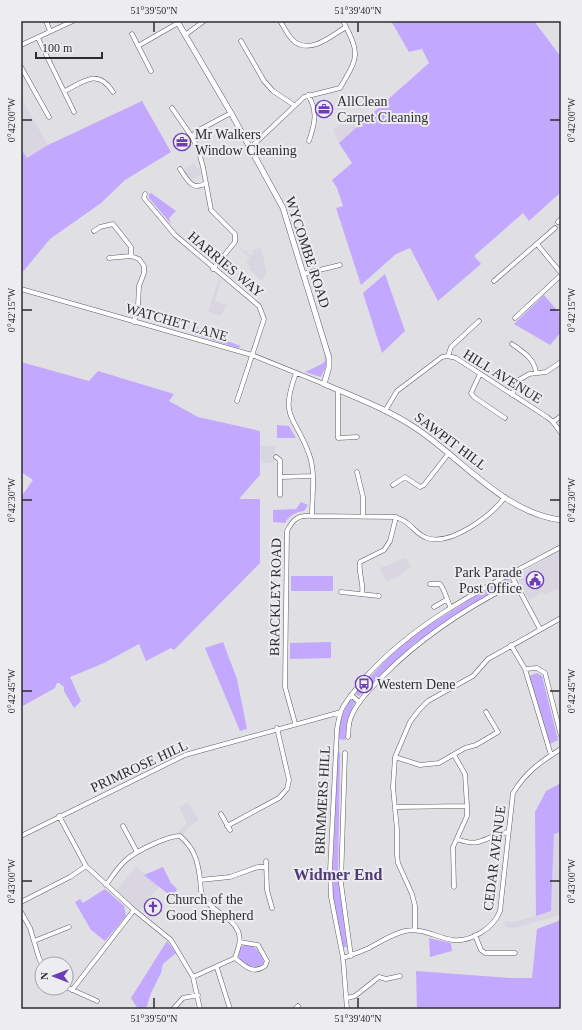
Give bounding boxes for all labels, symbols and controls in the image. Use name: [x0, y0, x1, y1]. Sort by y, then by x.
text: 51°39'50"N: [130, 5, 178, 16]
text: 51°39'40"N: [334, 5, 382, 16]
scale bar: [36, 34, 102, 60]
text: 100 m: [42, 41, 73, 55]
place label: AllClean Carpet Cleaning: [337, 94, 428, 125]
text: 0°42'00"W: [6, 97, 17, 142]
text: 0°42'00"W: [566, 97, 577, 142]
office icon: AllClean Carpet Cleaning: [314, 99, 334, 119]
place label: Mr Walkers Window Cleaning: [195, 127, 297, 158]
office icon: Mr Walkers Window Cleaning: [172, 132, 192, 152]
street label: WYCOMBE ROAD: [282, 195, 333, 310]
street label: HARRIES WAY: [185, 229, 266, 300]
text: 0°42'15"W: [6, 287, 17, 332]
text: 0°42'15"W: [566, 287, 577, 332]
street label: WATCHET LANE: [124, 301, 230, 344]
street label: HILL AVENUE: [461, 346, 545, 407]
street label: SAWPIT HILL: [412, 409, 490, 473]
text: 0°42'30"W: [6, 477, 17, 522]
text: 0°42'30"W: [566, 477, 577, 522]
street label: BRACKLEY ROAD: [267, 538, 284, 656]
place label: Park Parade Post Office: [455, 565, 522, 596]
public building icon: Park Parade Post Office: [525, 570, 545, 590]
text: 0°42'45"W: [6, 668, 17, 713]
text: 0°42'45"W: [566, 668, 577, 713]
bus stop icon: Western Dene: [354, 674, 374, 694]
place label: Western Dene: [377, 677, 456, 692]
street label: PRIMROSE HILL: [88, 737, 190, 796]
street label: BRIMMERS HILL: [312, 745, 333, 855]
street label: CEDAR AVENUE: [481, 805, 508, 912]
text: 0°43'00"W: [6, 858, 17, 903]
text: 0°43'00"W: [566, 858, 577, 903]
district label: Widmer End: [294, 866, 382, 883]
place label: Church of the Good Shepherd: [166, 892, 254, 923]
church icon: Church of the Good Shepherd: [143, 897, 163, 917]
north arrow: [34, 956, 74, 996]
text: N: [38, 972, 50, 980]
text: 51°39'50"N: [130, 1013, 178, 1024]
text: 51°39'40"N: [334, 1013, 382, 1024]

